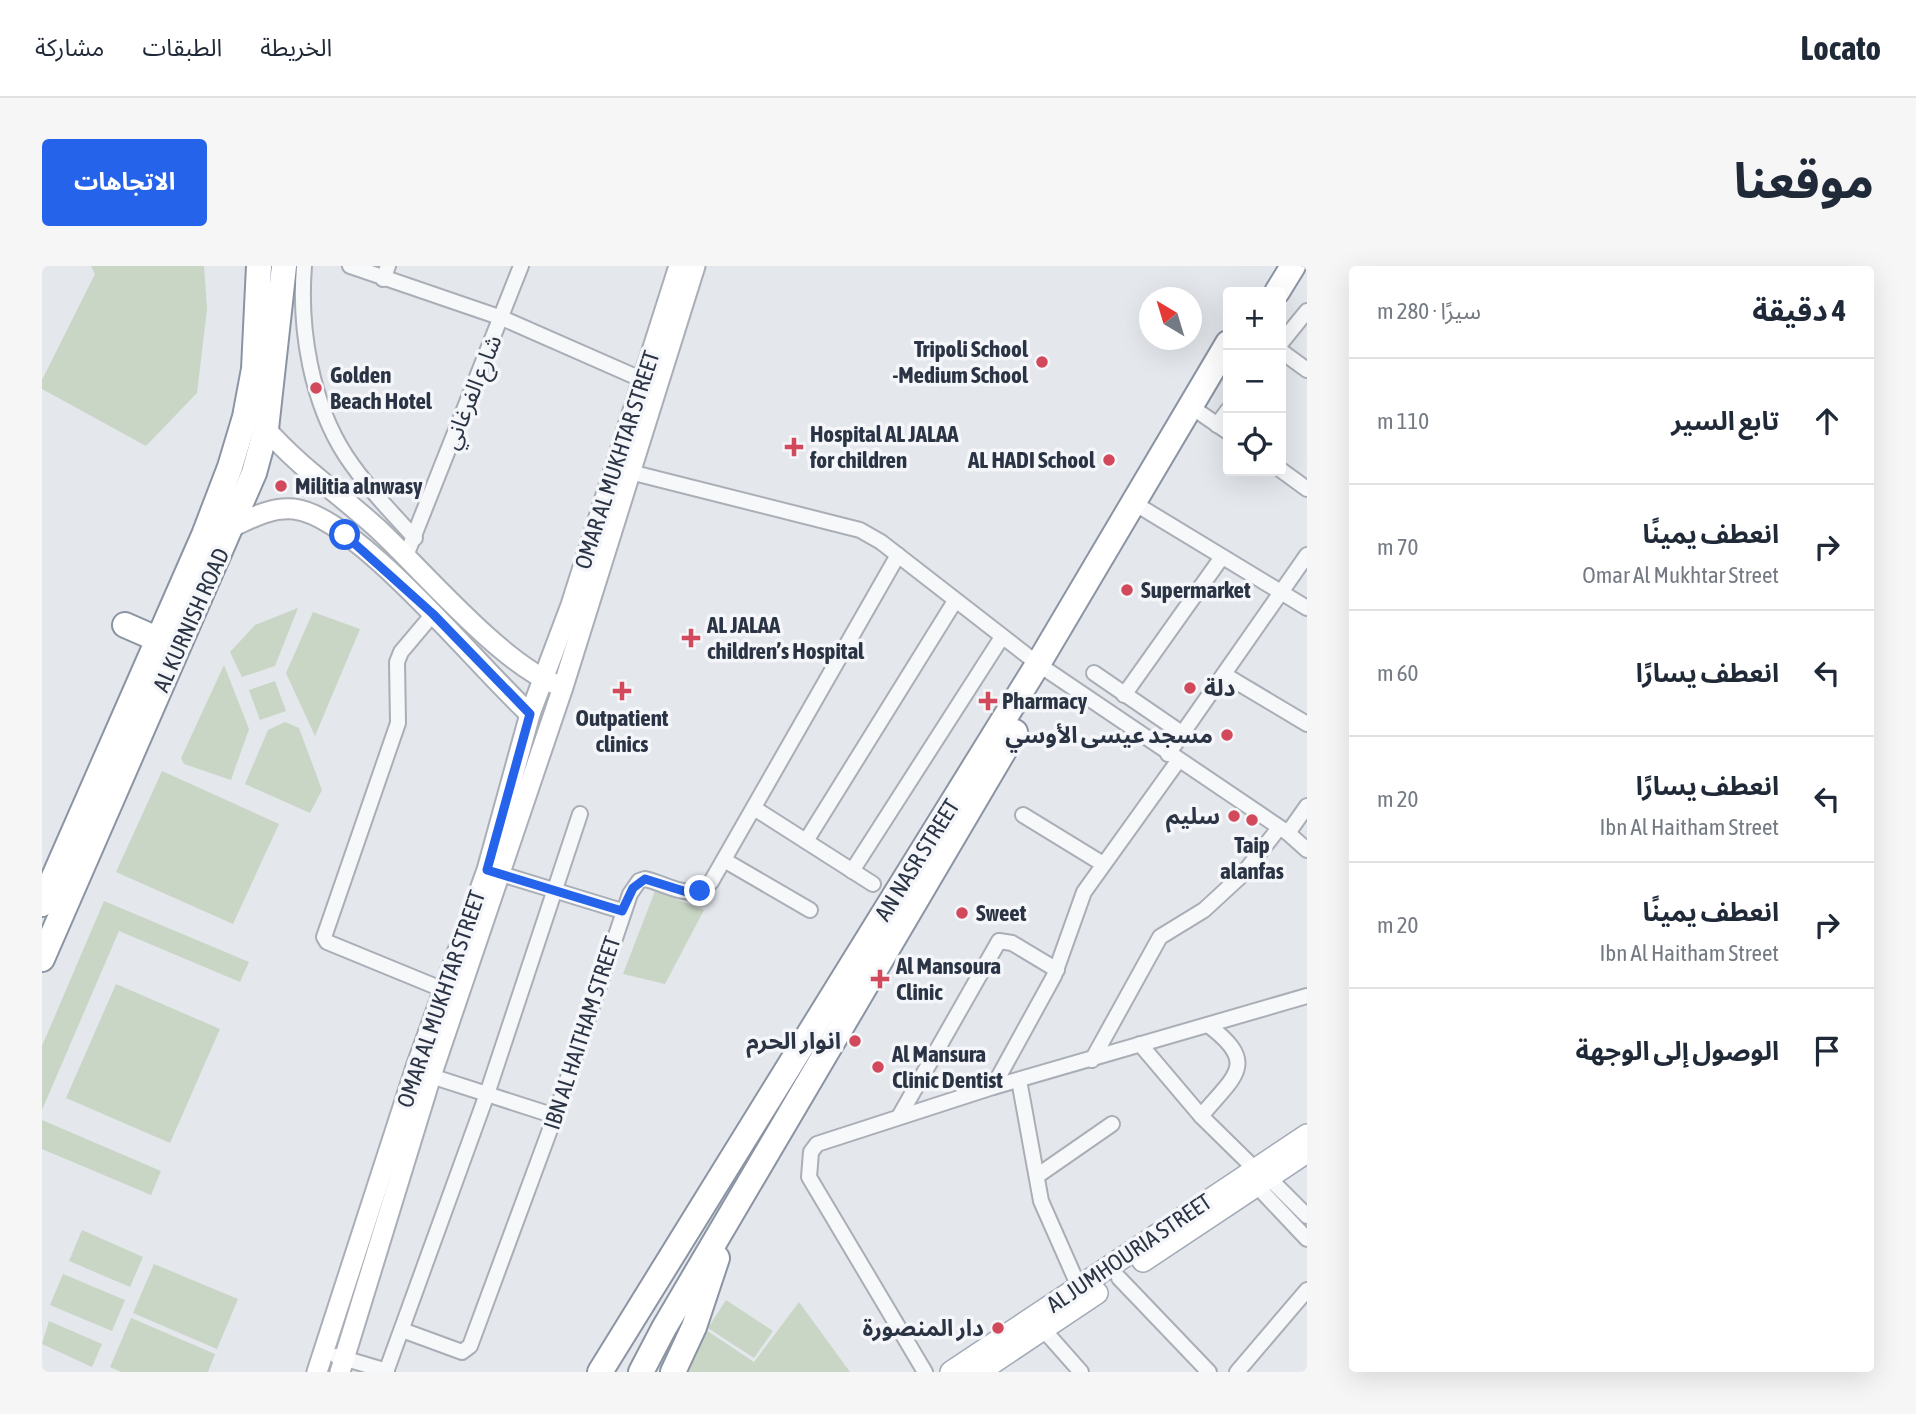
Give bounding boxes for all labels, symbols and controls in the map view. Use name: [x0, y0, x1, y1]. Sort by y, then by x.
text: Locato: [1800, 29, 1881, 67]
text: مشاركة: [35, 34, 104, 61]
text: الطبقات: [142, 34, 222, 61]
text: الخريطة: [260, 34, 332, 61]
button: الاتجاهات: [42, 139, 207, 226]
text: موقعنا: [1734, 152, 1874, 208]
north arrow: [1139, 287, 1202, 350]
map controls: [1223, 287, 1286, 476]
button: +: [1223, 287, 1286, 350]
text: 4 دقيقة: [1752, 293, 1846, 327]
text: سيرًا · 280 m: [1377, 298, 1481, 324]
street label: شارع الفرغاني: [437, 331, 511, 454]
place label: Tripoli School -Medium School: [892, 336, 1029, 388]
street label: OMAR AL MUKHTAR STREET: [569, 348, 665, 572]
button: −: [1223, 350, 1286, 413]
marker: Tripoli School -Medium School: [1034, 354, 1050, 370]
place label: Golden Beach Hotel: [330, 362, 433, 414]
marker: Golden Beach Hotel: [308, 380, 324, 396]
icon: ahead: [1808, 402, 1846, 440]
text: تابع السير: [1671, 406, 1779, 436]
text: 110 m: [1377, 408, 1429, 434]
button: locate: [1223, 413, 1286, 476]
place label: Hospital AL JALAA for children: [809, 421, 959, 473]
marker: Hospital AL JALAA for children: [784, 437, 804, 457]
place label: AL HADI School: [967, 447, 1096, 473]
marker: AL HADI School: [1101, 452, 1117, 468]
place label: Militia alnwasy: [295, 473, 423, 499]
marker: Militia alnwasy: [273, 478, 289, 494]
route start: [329, 519, 360, 550]
text: انعطف يمينًا: [1642, 519, 1779, 549]
icon: right: [1808, 528, 1846, 566]
text: 70 m: [1377, 534, 1418, 560]
street label: AL KURNISH ROAD: [148, 544, 234, 696]
text: Omar Al Mukhtar Street: [1582, 562, 1779, 588]
place label: Supermarket: [1141, 577, 1251, 603]
marker: Supermarket: [1119, 582, 1135, 598]
place label: AL JALAA children’s Hospital: [706, 612, 865, 664]
marker: AL JALAA children’s Hospital: [681, 628, 701, 648]
icon: left: [1808, 654, 1846, 692]
text: انعطف يسارًا: [1636, 658, 1779, 688]
text: 60 m: [1377, 660, 1418, 686]
place label: دلة: [1204, 675, 1236, 701]
marker: دلة: [1182, 680, 1198, 696]
marker: Outpatient clinics: [612, 681, 632, 701]
place label: Pharmacy: [1002, 688, 1088, 714]
marker: Pharmacy: [980, 693, 996, 709]
place label: Outpatient clinics: [576, 705, 669, 757]
place label: مسجد عيسى الأوسي: [1005, 722, 1213, 753]
marker: مسجد عيسى الأوسي: [1219, 727, 1235, 743]
text: انعطف يسارًا: [1636, 771, 1779, 801]
icon: left: [1808, 780, 1846, 818]
text: 20 m: [1377, 786, 1418, 812]
street label: AN NASR STREET: [869, 795, 965, 925]
place label: سليم: [1166, 803, 1220, 833]
marker: سليم: [1226, 808, 1242, 824]
marker: Taip alanfas: [1244, 812, 1260, 828]
text: Ibn Al Haitham Street: [1599, 814, 1779, 840]
place label: Taip alanfas: [1220, 832, 1284, 884]
route end: [684, 875, 715, 906]
street label: OMAR AL MUKHTAR STREET: [392, 887, 490, 1111]
text: انعطف يمينًا: [1642, 897, 1779, 927]
place label: Sweet: [976, 900, 1027, 926]
marker: Sweet: [954, 905, 970, 921]
icon: right: [1808, 906, 1846, 944]
text: 20 m: [1377, 912, 1418, 938]
street label: IBN AL HAITHAM STREET: [538, 933, 626, 1133]
text: Ibn Al Haitham Street: [1599, 940, 1779, 966]
place label: Al Mansoura Clinic: [895, 953, 1001, 1005]
marker: Al Mansoura Clinic: [870, 969, 890, 989]
place label: انوار الحرم: [746, 1028, 841, 1059]
icon: arrive: [1808, 1032, 1846, 1070]
marker: انوار الحرم: [847, 1033, 863, 1049]
text: الوصول إلى الوجهة: [1576, 1036, 1779, 1066]
place label: Al Mansura Clinic Dentist: [891, 1041, 1003, 1093]
marker: Al Mansura Clinic Dentist: [870, 1059, 886, 1075]
street label: AL JUMHOURIA STREET: [1042, 1188, 1216, 1318]
place label: دار المنصورة: [863, 1315, 984, 1342]
marker: دار المنصورة: [990, 1320, 1006, 1336]

